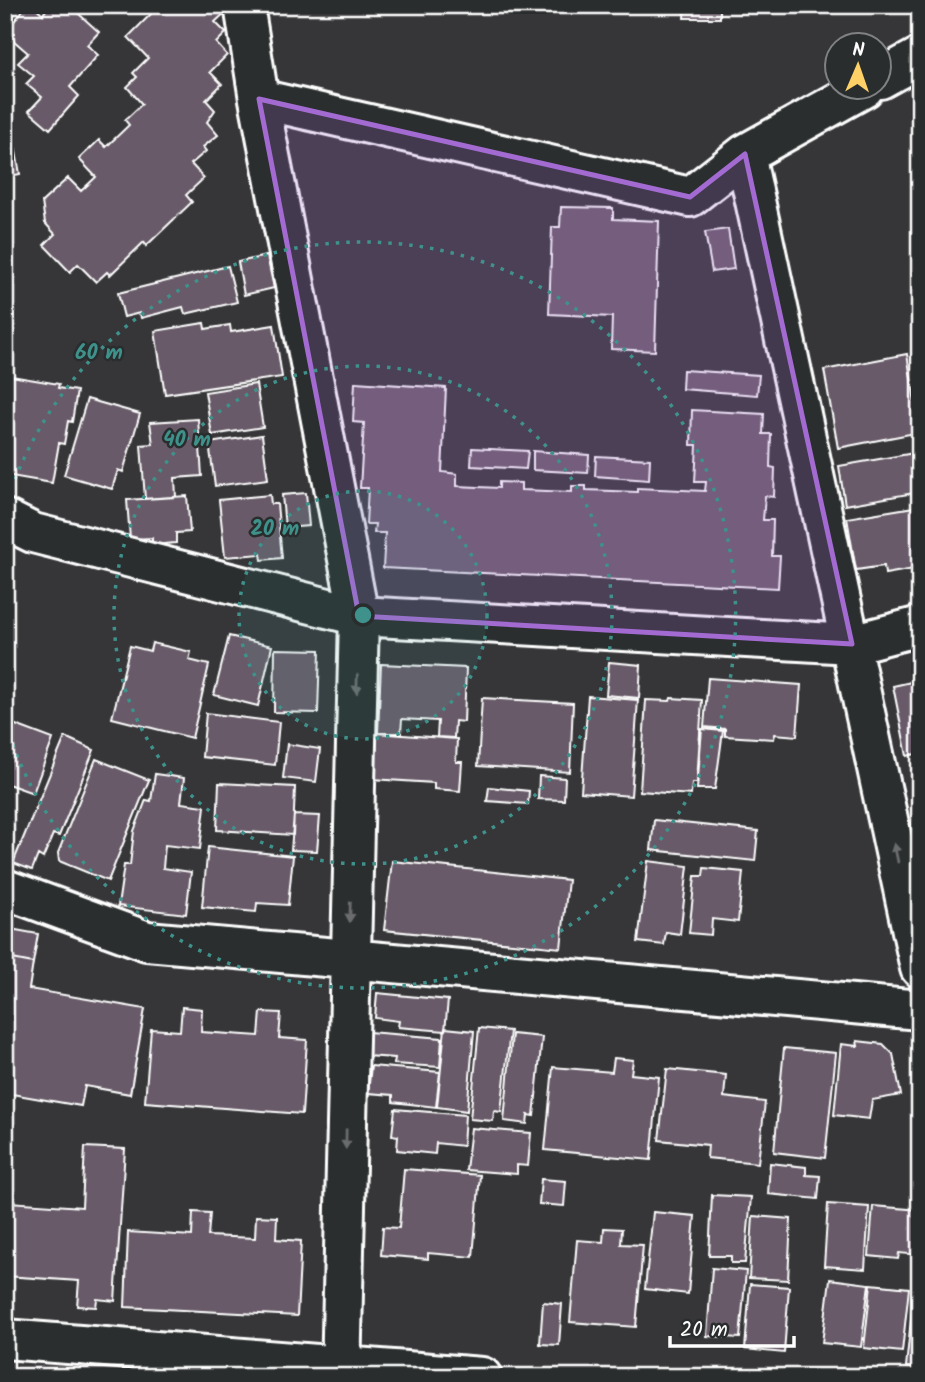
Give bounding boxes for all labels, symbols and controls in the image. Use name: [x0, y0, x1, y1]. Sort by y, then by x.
north arrow: [824, 32, 894, 102]
text: N: [852, 36, 865, 66]
text: 60 m: [75, 337, 123, 370]
text: 40 m: [163, 424, 211, 457]
text: 20 m: [251, 513, 299, 546]
centre of rings: [351, 603, 375, 627]
one-way arrow: [351, 673, 362, 695]
one-way arrow: [890, 842, 901, 864]
one-way arrow: [345, 901, 356, 923]
one-way arrow: [340, 1128, 351, 1150]
scale bar: [670, 1305, 794, 1349]
text: 20 m: [680, 1314, 728, 1347]

